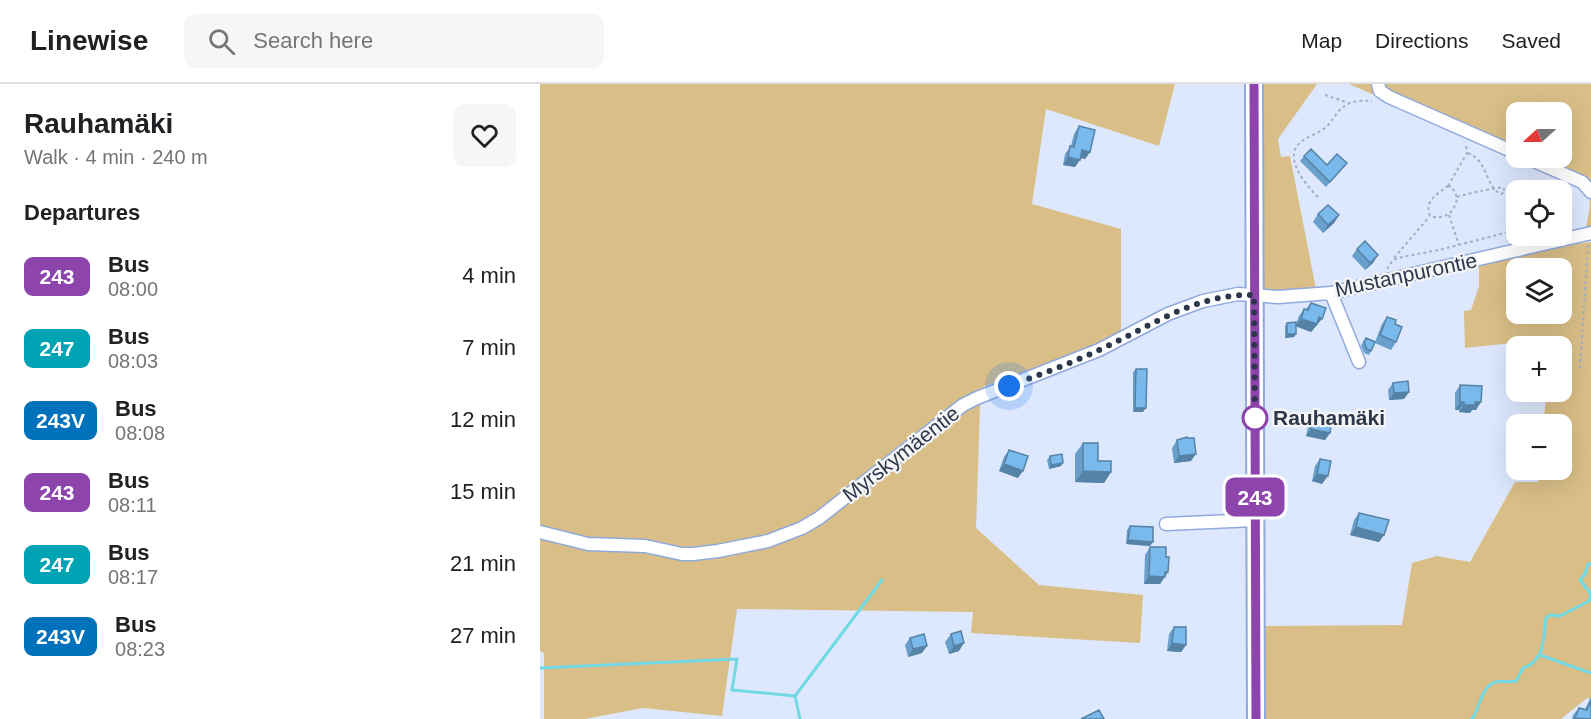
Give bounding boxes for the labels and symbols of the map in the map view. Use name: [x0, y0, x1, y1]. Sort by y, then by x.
north arrow: [1506, 102, 1572, 168]
street label: Mustanpurontie: [1333, 248, 1479, 301]
your location: [994, 371, 1024, 401]
street label: Myrskymäentie: [838, 401, 963, 506]
marker: Rauhamäki: [1242, 405, 1268, 431]
place label: Rauhamäki: [1273, 406, 1385, 429]
line badge: 243: [1220, 478, 1290, 516]

